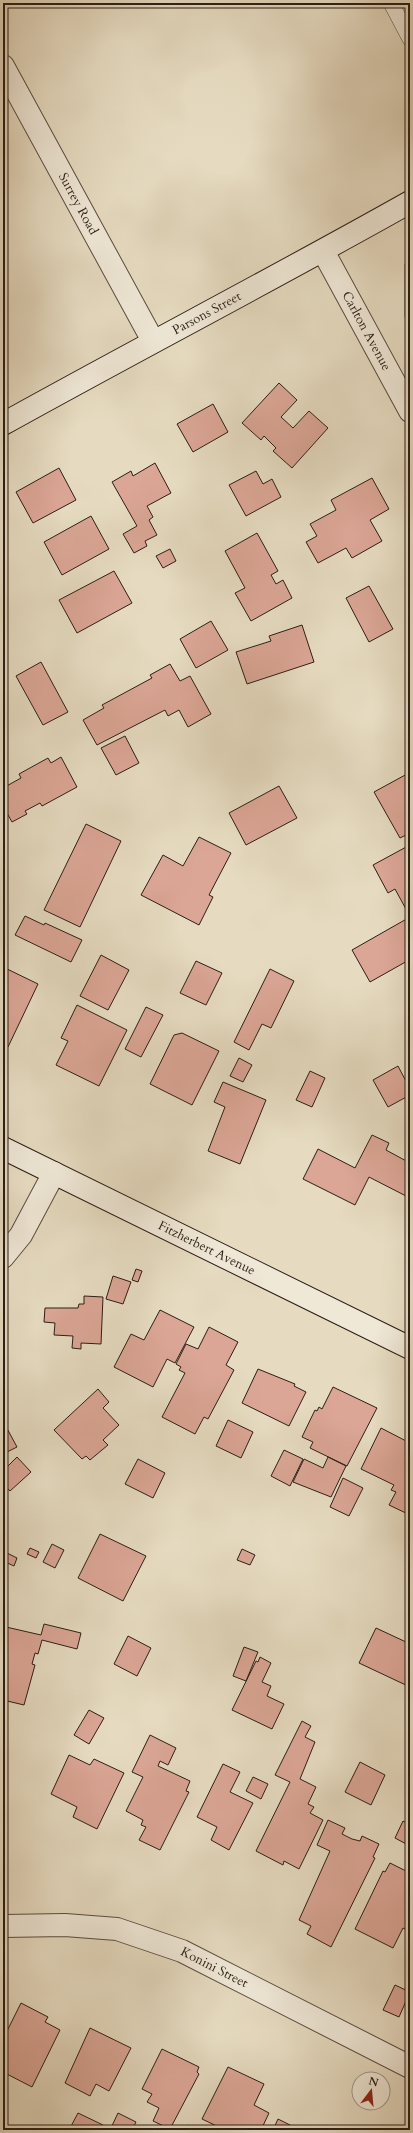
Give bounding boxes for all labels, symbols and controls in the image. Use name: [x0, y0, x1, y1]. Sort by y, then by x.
street label: Surrey Road: [54, 170, 102, 238]
street label: Parsons Street: [169, 287, 245, 339]
street label: Carlton Avenue: [338, 288, 395, 374]
street label: Fitzherbert Avenue: [155, 1217, 258, 1280]
street label: Konini Street: [177, 1943, 251, 1992]
north arrow: [351, 2071, 391, 2111]
text: N: [367, 2073, 381, 2091]

